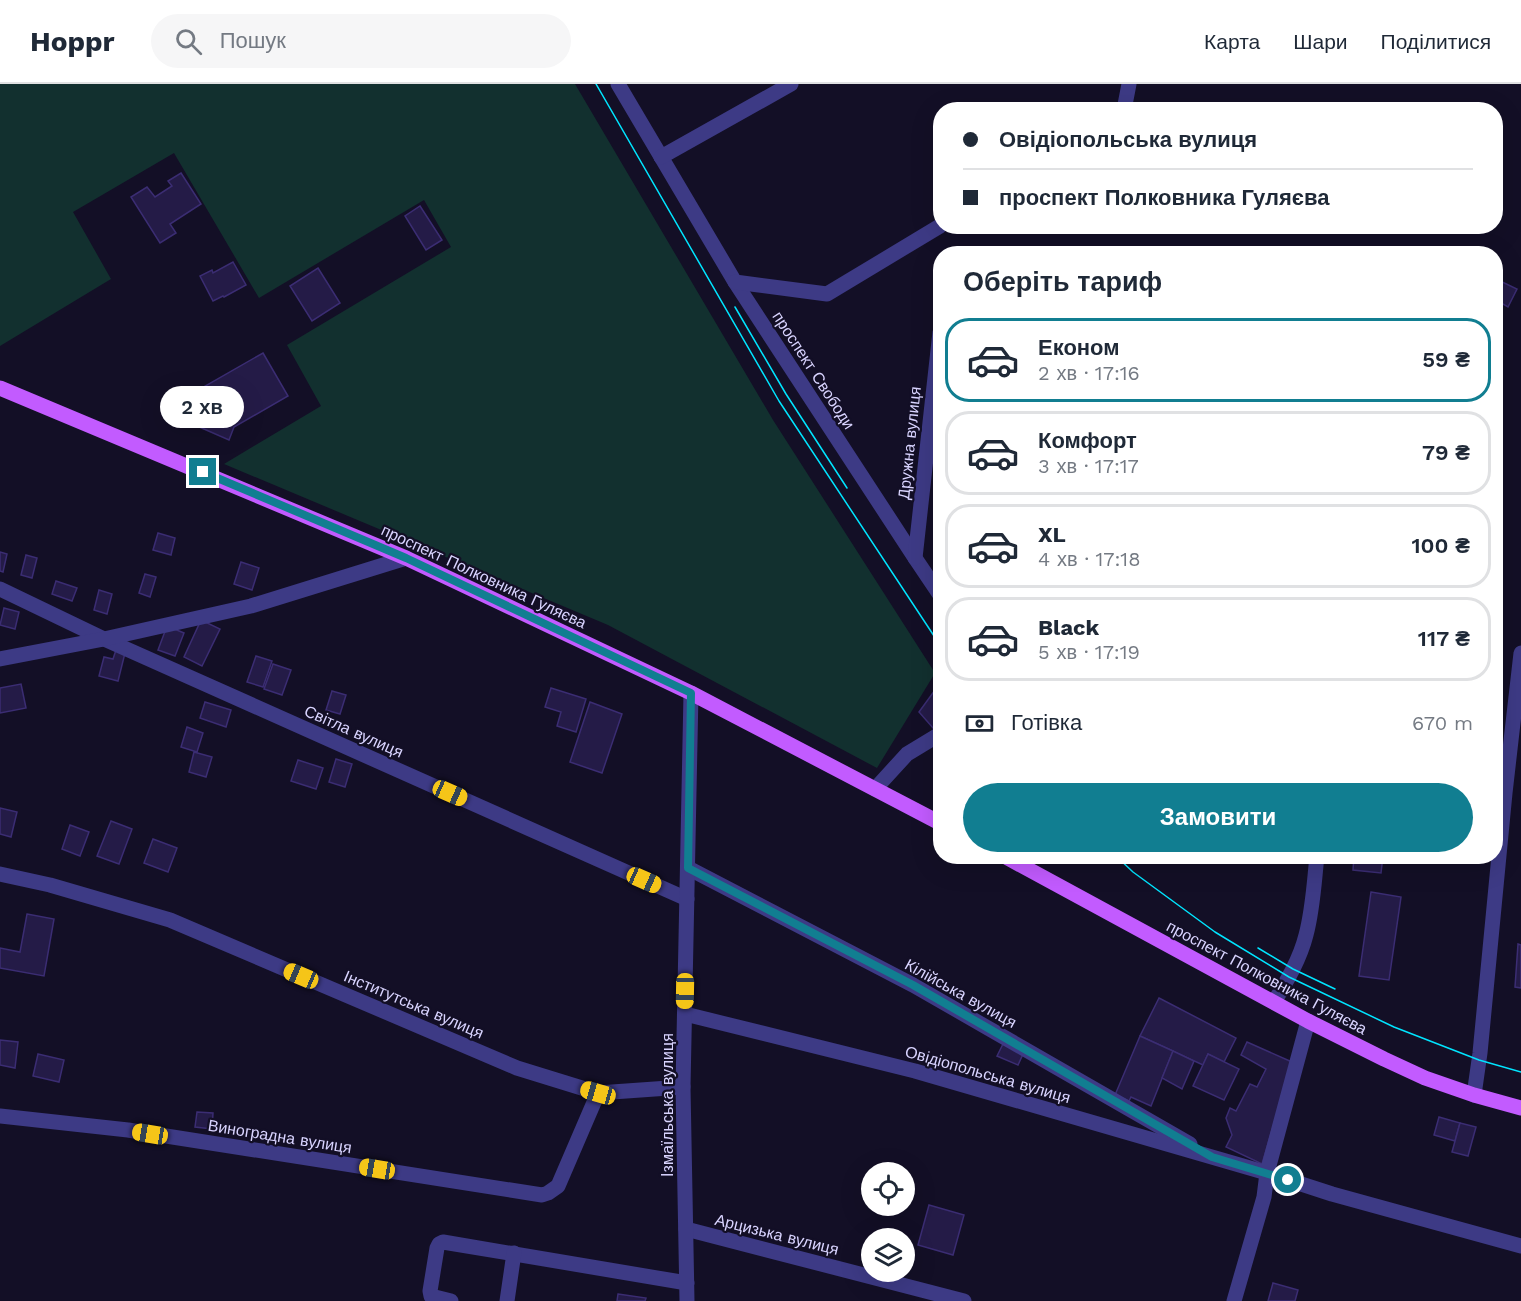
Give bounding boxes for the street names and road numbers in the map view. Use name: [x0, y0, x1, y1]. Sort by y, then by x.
street label: проспект Свободи: [768, 308, 859, 433]
street label: Дружна вулиця: [894, 386, 925, 500]
street label: проспект Полковника Гуляєва: [378, 520, 589, 632]
street label: Світла вулиця: [301, 701, 406, 762]
street label: проспект Полковника Гуляєва: [1163, 916, 1370, 1038]
street label: Кілійська вулиця: [902, 955, 1020, 1032]
street label: Інститутська вулиця: [341, 966, 487, 1043]
street label: Ізмаїльська вулиця: [658, 1033, 677, 1177]
street label: Овідіопольська вулиця: [903, 1042, 1073, 1107]
street label: Виноградна вулиця: [207, 1116, 353, 1157]
street label: Арцизька вулиця: [713, 1210, 841, 1259]

